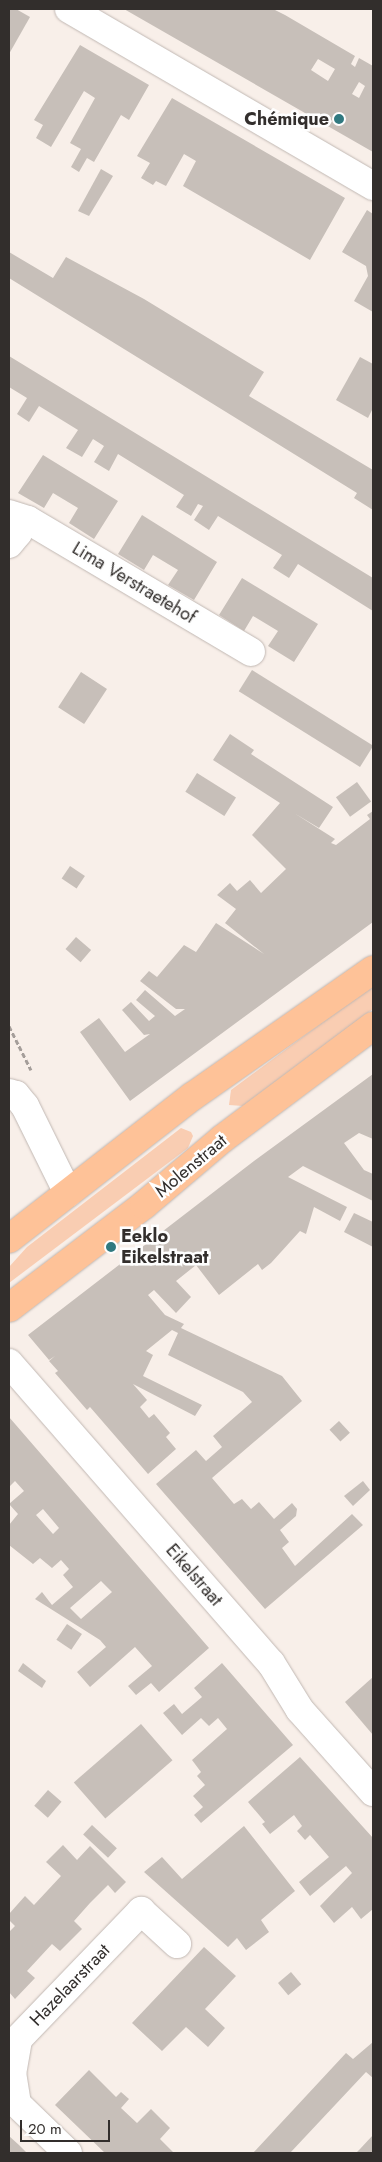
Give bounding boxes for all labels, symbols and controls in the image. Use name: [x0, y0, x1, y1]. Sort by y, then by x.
place label: Chémique: [244, 108, 329, 130]
marker: Chémique: [333, 113, 345, 125]
street label: Lima Verstraetehof: [68, 538, 200, 628]
street label: Molenstraat: [151, 1130, 231, 1202]
place label: Eeklo Eikelstraat: [121, 1226, 209, 1268]
marker: Eeklo Eikelstraat: [105, 1241, 117, 1253]
street label: Eikelstraat: [161, 1540, 227, 1610]
street label: Hazelaarstraat: [25, 1939, 115, 2031]
scale bar: [22, 2110, 112, 2142]
text: 20 m: [28, 2118, 62, 2140]

